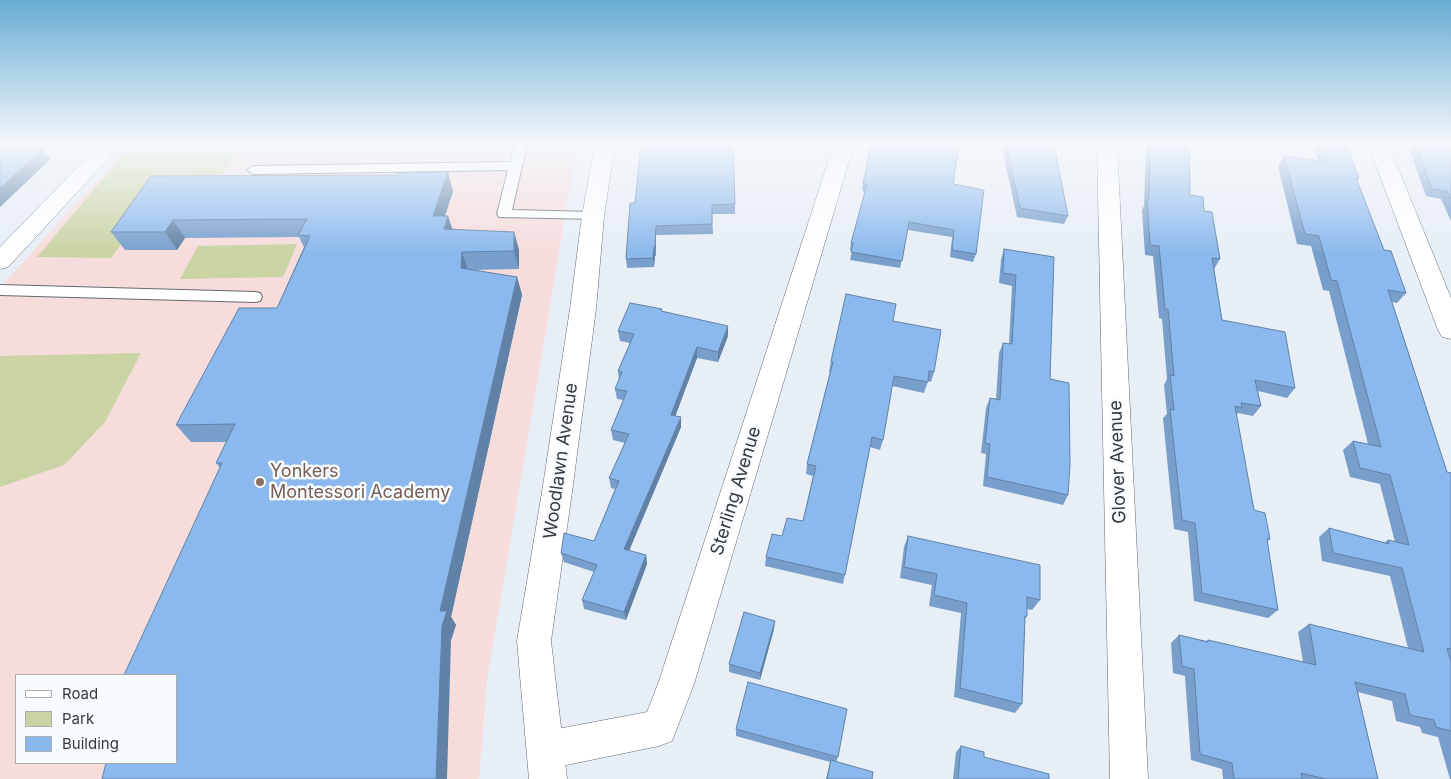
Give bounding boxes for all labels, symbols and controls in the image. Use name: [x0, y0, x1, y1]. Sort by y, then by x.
street label: Woodlawn Avenue: [539, 381, 583, 541]
street label: Glover Avenue: [1105, 400, 1131, 524]
street label: Sterling Avenue: [706, 424, 766, 558]
place label: Yonkers Montessori Academy: [270, 461, 450, 504]
marker: Yonkers Montessori Academy: [254, 476, 266, 488]
legend: [15, 674, 178, 764]
text: Road: [62, 684, 98, 703]
text: Park: [62, 709, 94, 728]
text: Building: [62, 734, 119, 753]

